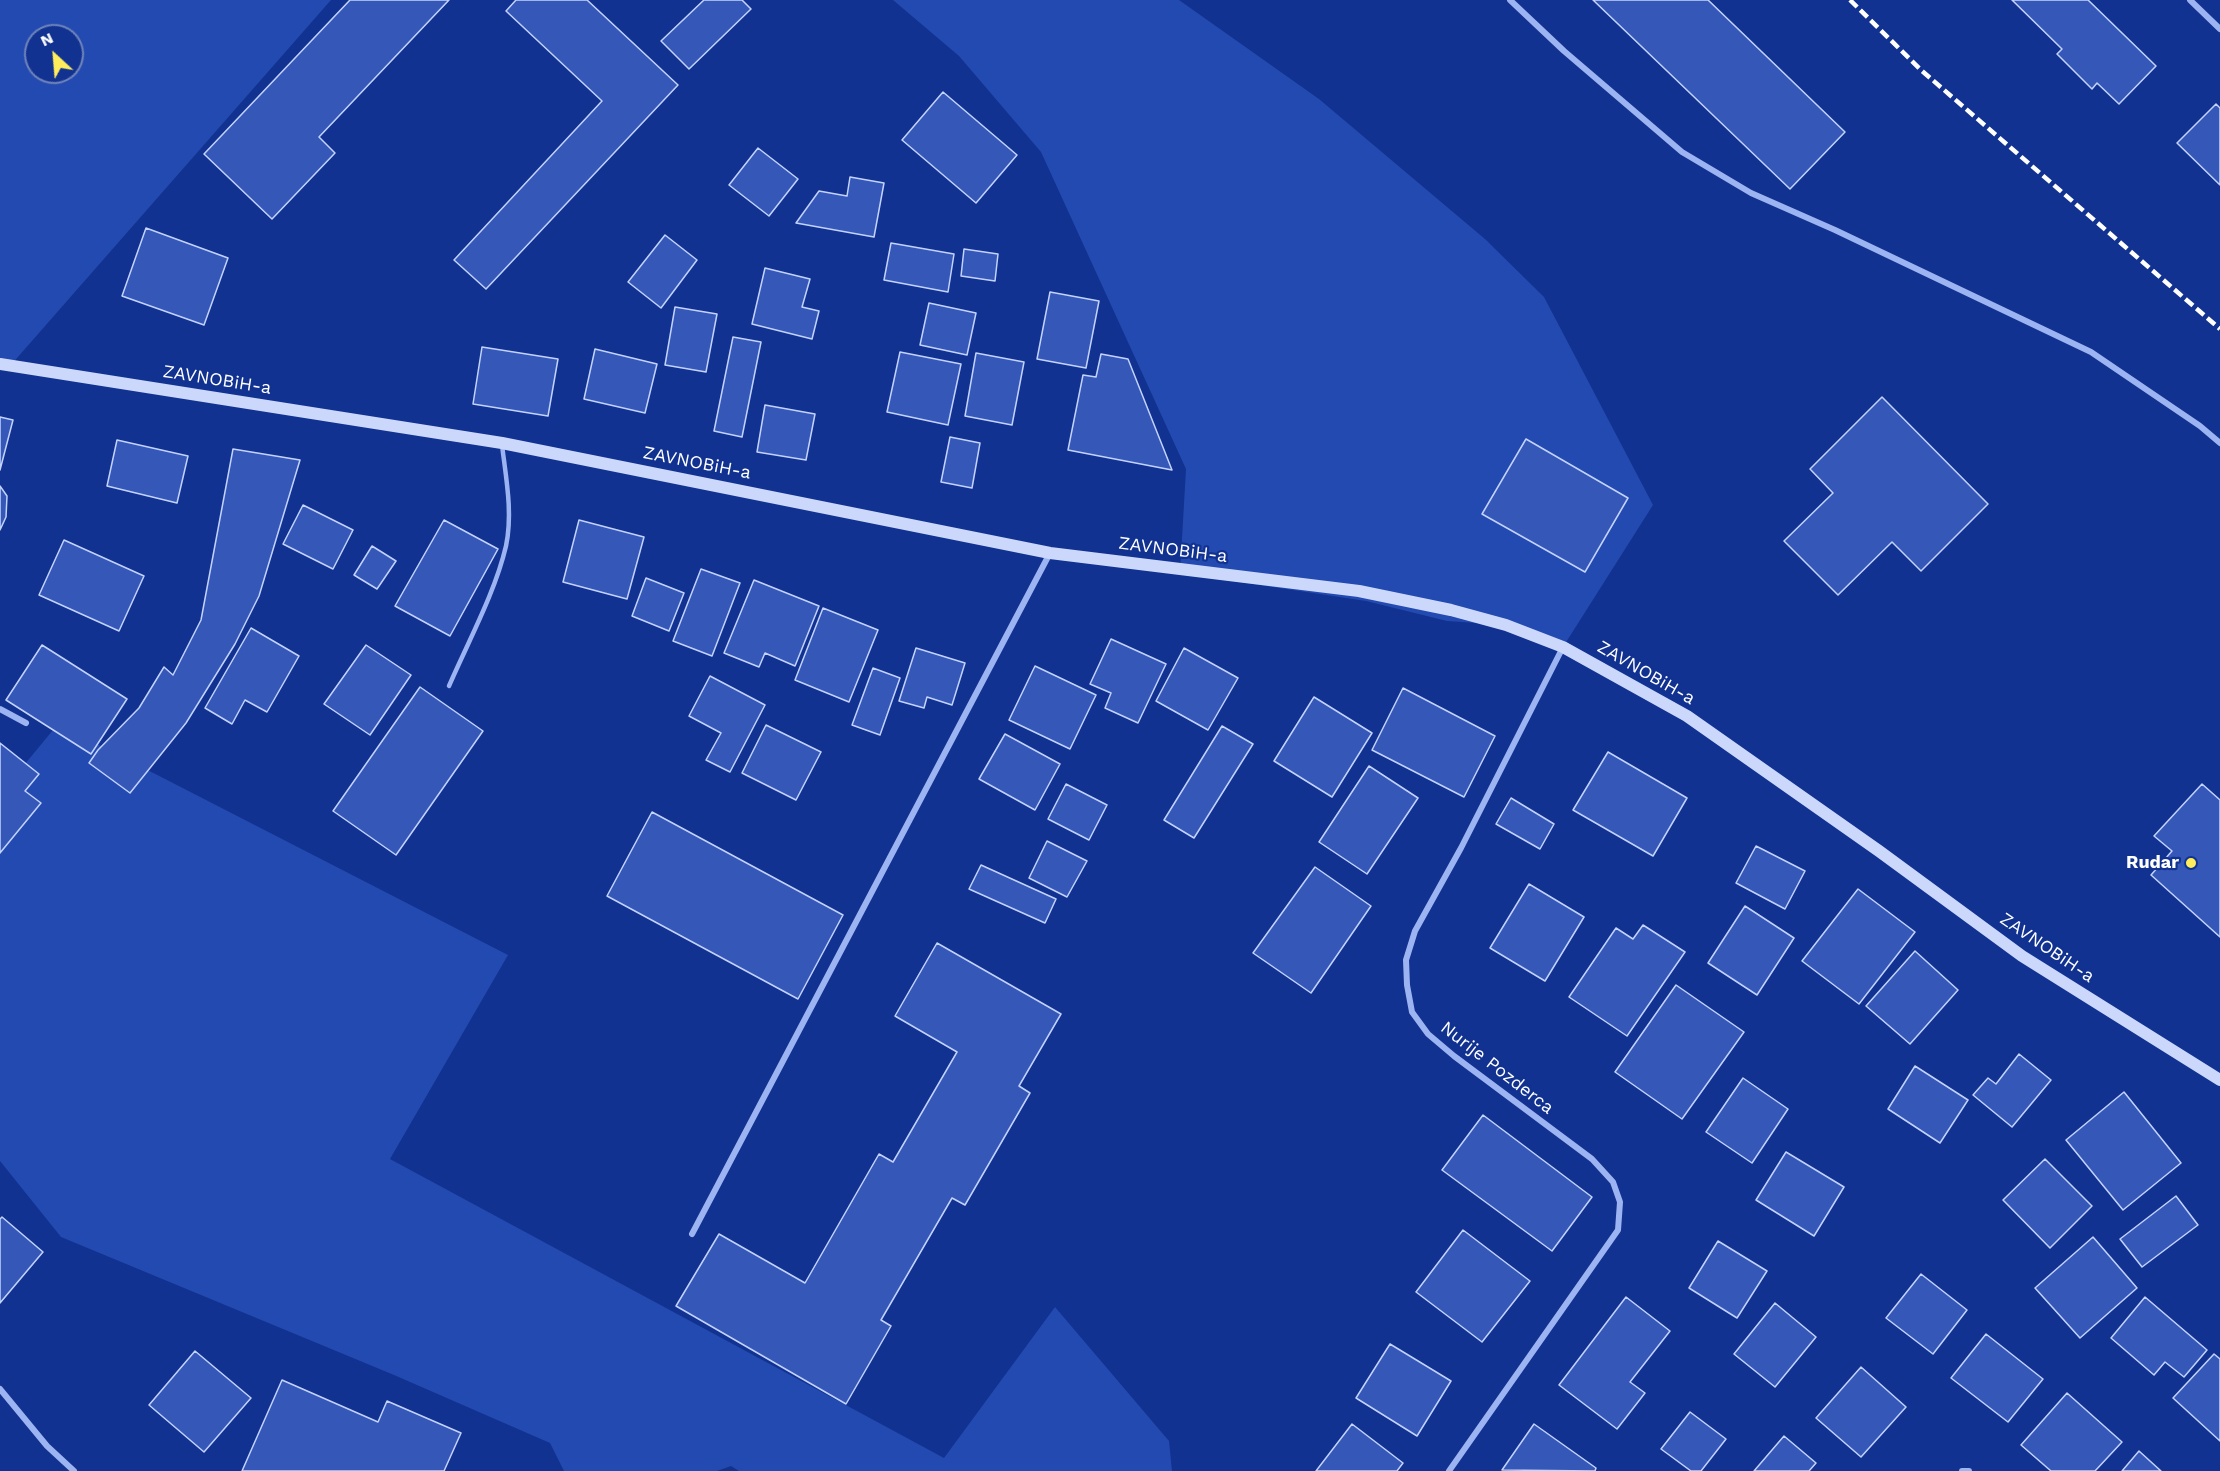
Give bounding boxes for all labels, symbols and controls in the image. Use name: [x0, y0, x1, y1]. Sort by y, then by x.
north arrow: [24, 24, 84, 84]
text: N: [37, 28, 56, 50]
street label: ZAVNOBiH-a: [161, 361, 273, 399]
street label: ZAVNOBiH-a: [641, 442, 753, 484]
street label: ZAVNOBiH-a: [1117, 533, 1229, 567]
street label: ZAVNOBiH-a: [1593, 636, 1699, 710]
place label: Rudar: [2126, 852, 2179, 874]
marker: Rudar: [2184, 856, 2198, 870]
street label: ZAVNOBiH-a: [1996, 908, 2098, 988]
street label: Nurije Pozderca: [1436, 1017, 1558, 1119]

